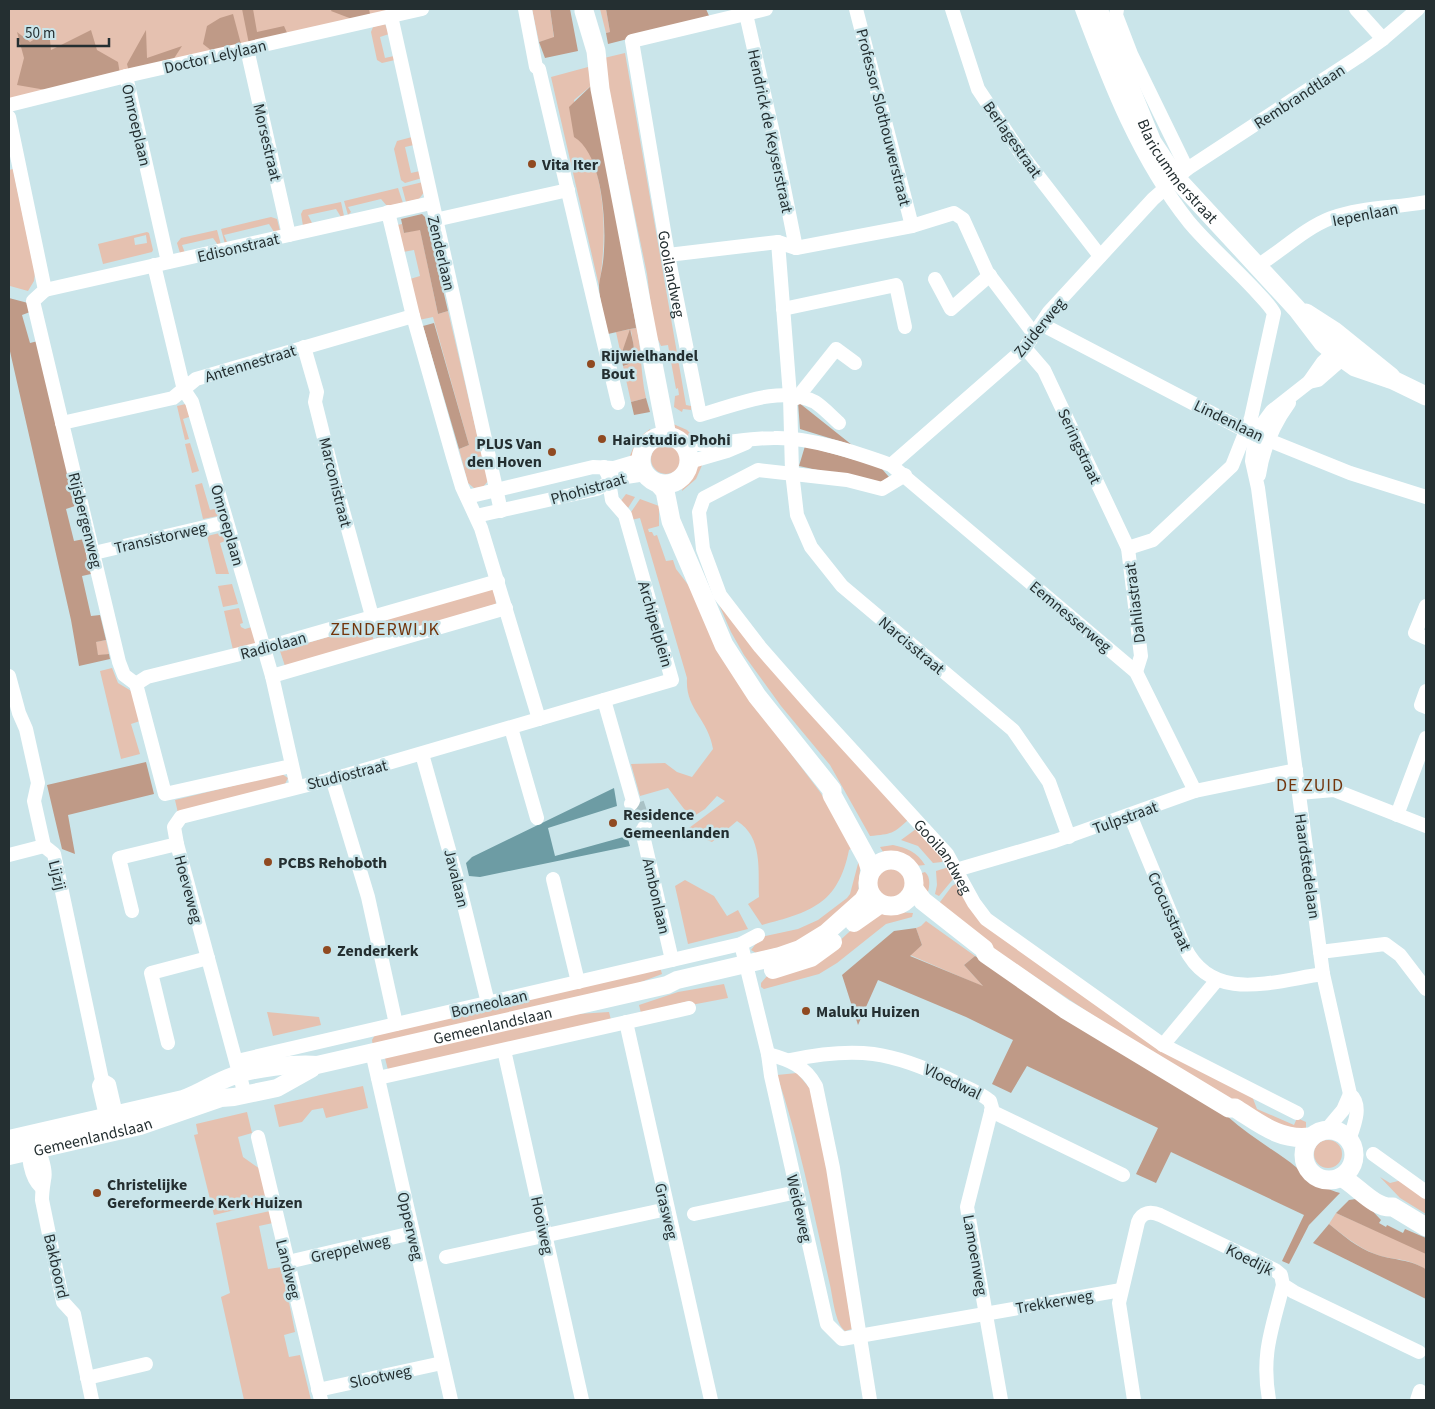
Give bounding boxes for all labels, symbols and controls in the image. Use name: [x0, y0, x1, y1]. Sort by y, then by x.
scale bar: [18, 15, 109, 47]
text: 50 m: [25, 23, 55, 44]
street label: Professor Slothouwerstraat: [850, 26, 916, 209]
street label: Doctor Lelylaan: [162, 35, 269, 79]
street label: Hendrick de Keyserstraat: [742, 47, 798, 216]
street label: Rembrandtlaan: [1250, 59, 1349, 134]
street label: Omroeplaan: [116, 82, 156, 168]
street label: Berlagestraat: [978, 97, 1047, 183]
street label: Morsestraat: [247, 101, 287, 184]
street label: Blaricummerstraat: [1132, 116, 1223, 229]
place label: Vita Iter: [541, 154, 599, 176]
marker: Vita Iter: [526, 158, 538, 170]
street label: Iepenlaan: [1330, 198, 1400, 232]
street label: Zenderlaan: [422, 214, 460, 293]
street label: Edisonstraat: [195, 228, 282, 268]
street label: Gooilandweg: [652, 229, 690, 320]
street label: Zuiderweg: [1009, 293, 1071, 362]
street label: Antennestraat: [202, 339, 299, 388]
place label: Rijwielhandel Bout: [601, 345, 699, 385]
marker: Rijwielhandel Bout: [585, 358, 597, 370]
street label: Lindenlaan: [1190, 395, 1267, 447]
street label: Seringstraat: [1052, 405, 1106, 488]
place label: Hairstudio Phohi: [612, 429, 731, 451]
place label: PLUS Van den Hoven: [467, 433, 542, 473]
marker: Hairstudio Phohi: [596, 433, 608, 445]
street label: Marconistraat: [313, 435, 357, 530]
marker: PLUS Van den Hoven: [546, 446, 558, 458]
street label: Phohistraat: [548, 468, 629, 510]
street label: Rijsbergenweg: [63, 470, 108, 570]
street label: Omroeplaan: [205, 482, 249, 569]
street label: Transistorweg: [112, 517, 208, 559]
street label: Dahliastraat: [1119, 561, 1151, 644]
street label: Eemnesserweg: [1025, 576, 1116, 658]
street label: Archipelplein: [632, 579, 678, 670]
street label: Narcisstraat: [874, 612, 950, 680]
district label: ZENDERWIJK: [330, 617, 440, 642]
street label: Radiolaan: [238, 627, 309, 665]
street label: Studiostraat: [305, 754, 390, 796]
district label: DE ZUID: [1276, 773, 1344, 798]
street label: Tulpstraat: [1090, 796, 1161, 840]
place label: Residence Gemeenlanden: [623, 804, 730, 844]
street label: Haardstedelaan: [1289, 812, 1325, 920]
street label: Gooilandweg: [908, 815, 977, 898]
marker: Residence Gemeenlanden: [607, 817, 619, 829]
street label: Javalaan: [438, 847, 474, 910]
place label: PCBS Rehoboth: [278, 852, 387, 874]
street label: Hoeveweg: [168, 853, 208, 926]
marker: PCBS Rehoboth: [262, 856, 274, 868]
street label: Ambonlaan: [637, 856, 675, 936]
street label: Lijzij: [43, 858, 71, 893]
street label: Crocusstraat: [1142, 868, 1196, 955]
place label: Zenderkerk: [337, 940, 419, 962]
marker: Zenderkerk: [321, 944, 333, 956]
street label: Borneolaan: [449, 984, 530, 1023]
place label: Maluku Huizen: [816, 1001, 920, 1023]
street label: Gemeenlandslaan: [431, 1002, 554, 1050]
marker: Maluku Huizen: [800, 1005, 812, 1017]
street label: Vloedwal: [920, 1059, 985, 1105]
street label: Gemeenlandslaan: [31, 1113, 155, 1162]
street label: Weideweg: [781, 1172, 817, 1244]
place label: Christelijke Gereformeerde Kerk Huizen: [107, 1174, 303, 1214]
street label: Grasweg: [649, 1181, 683, 1242]
marker: Christelijke Gereformeerde Kerk Huizen: [91, 1187, 103, 1199]
street label: Opperweg: [391, 1190, 429, 1263]
street label: Hooiweg: [525, 1194, 559, 1256]
street label: Lamoenweg: [957, 1213, 993, 1297]
street label: Greppelweg: [309, 1229, 392, 1269]
street label: Bakboord: [38, 1232, 74, 1301]
street label: Landweg: [270, 1237, 306, 1301]
street label: Koedijk: [1222, 1239, 1277, 1281]
street label: Trekkerweg: [1014, 1284, 1094, 1320]
street label: Slootweg: [347, 1360, 413, 1394]

